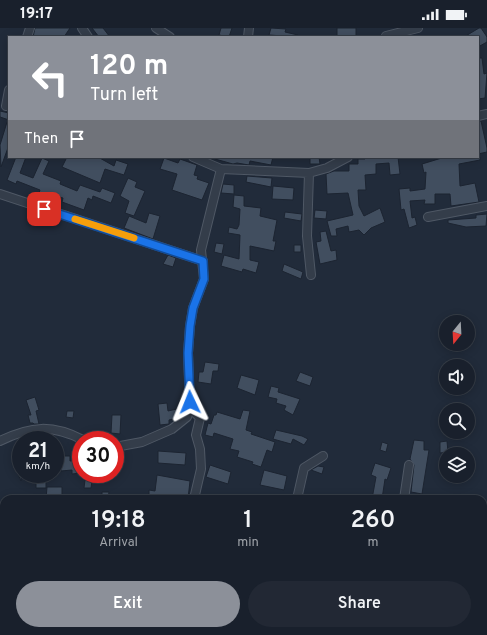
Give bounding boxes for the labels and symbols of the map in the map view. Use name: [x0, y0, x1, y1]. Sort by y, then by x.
pin: [27, 192, 61, 226]
north arrow: [439, 315, 475, 351]
position arrow: [169, 381, 211, 423]
speed limit sign: 30: [72, 431, 124, 483]

